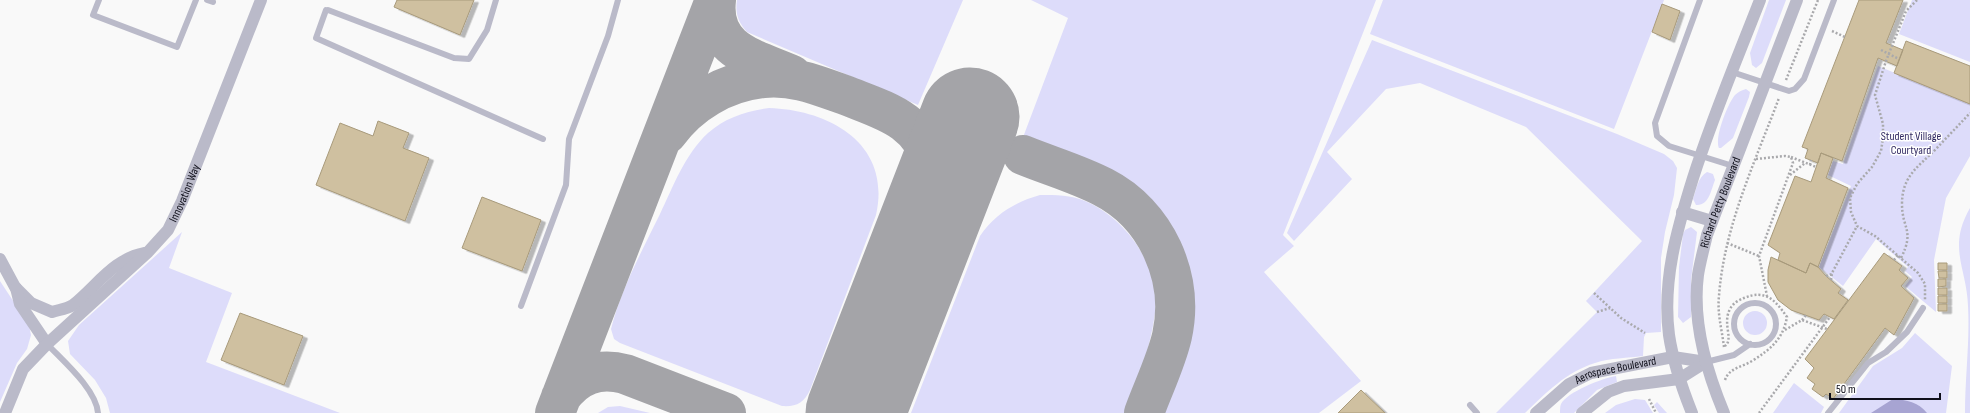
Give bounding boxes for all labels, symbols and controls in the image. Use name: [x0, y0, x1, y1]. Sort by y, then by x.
park label: Student Village Courtyard: [1881, 129, 1942, 158]
street label: Richard Petty Boulevard: [1697, 155, 1744, 249]
street label: Innovation Way: [166, 162, 204, 225]
street label: Aerospace Boulevard: [1572, 353, 1658, 388]
scale bar: [1830, 375, 1940, 401]
text: 50 m: [1836, 382, 1856, 397]

